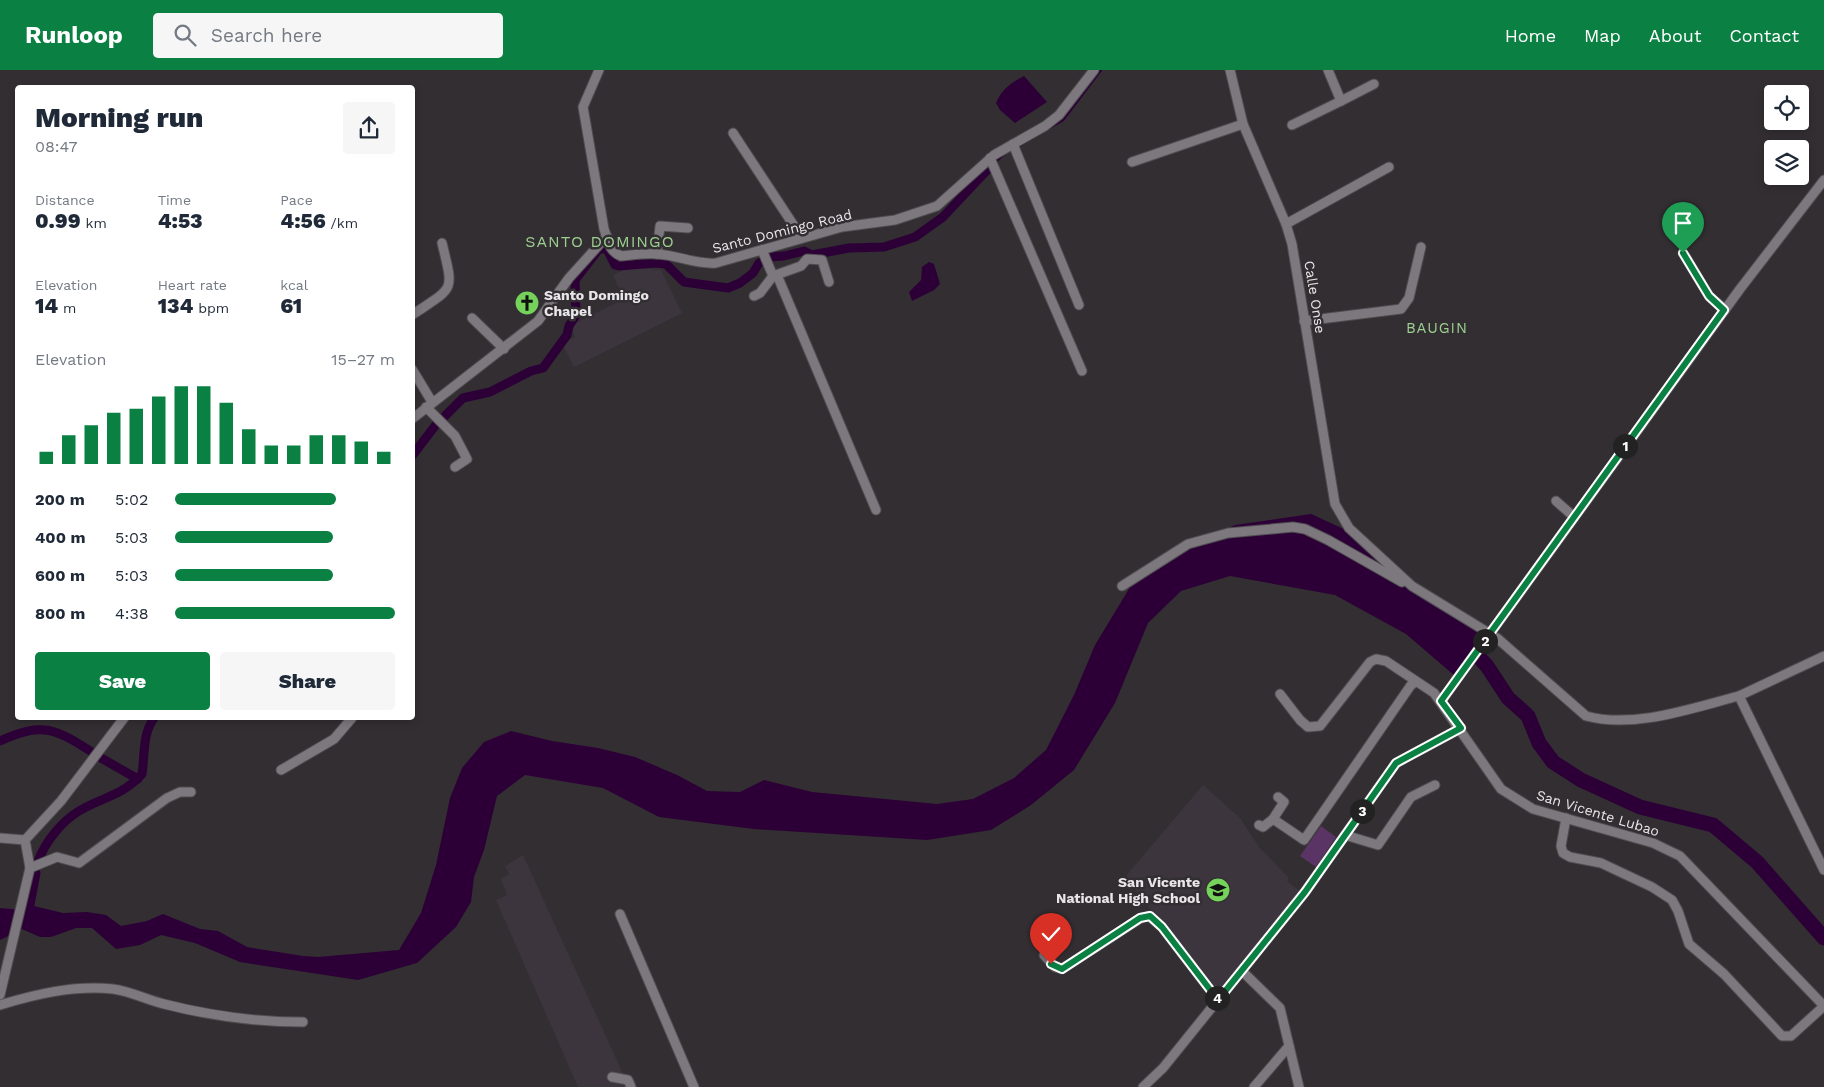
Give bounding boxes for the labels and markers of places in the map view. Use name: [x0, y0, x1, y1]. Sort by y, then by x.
pin: [1662, 202, 1704, 253]
place label: Santo Domingo Chapel: [544, 287, 649, 319]
church icon: Santo Domingo Chapel: [514, 290, 540, 316]
pin: 1: [1612, 434, 1638, 458]
pin: 2: [1472, 628, 1498, 654]
pin: 3: [1350, 798, 1374, 824]
place label: San Vicente National High School: [1056, 874, 1200, 906]
school or university icon: San Vicente National High School: [1205, 877, 1231, 903]
pin: [1030, 913, 1072, 964]
pin: 4: [1204, 986, 1230, 1010]

